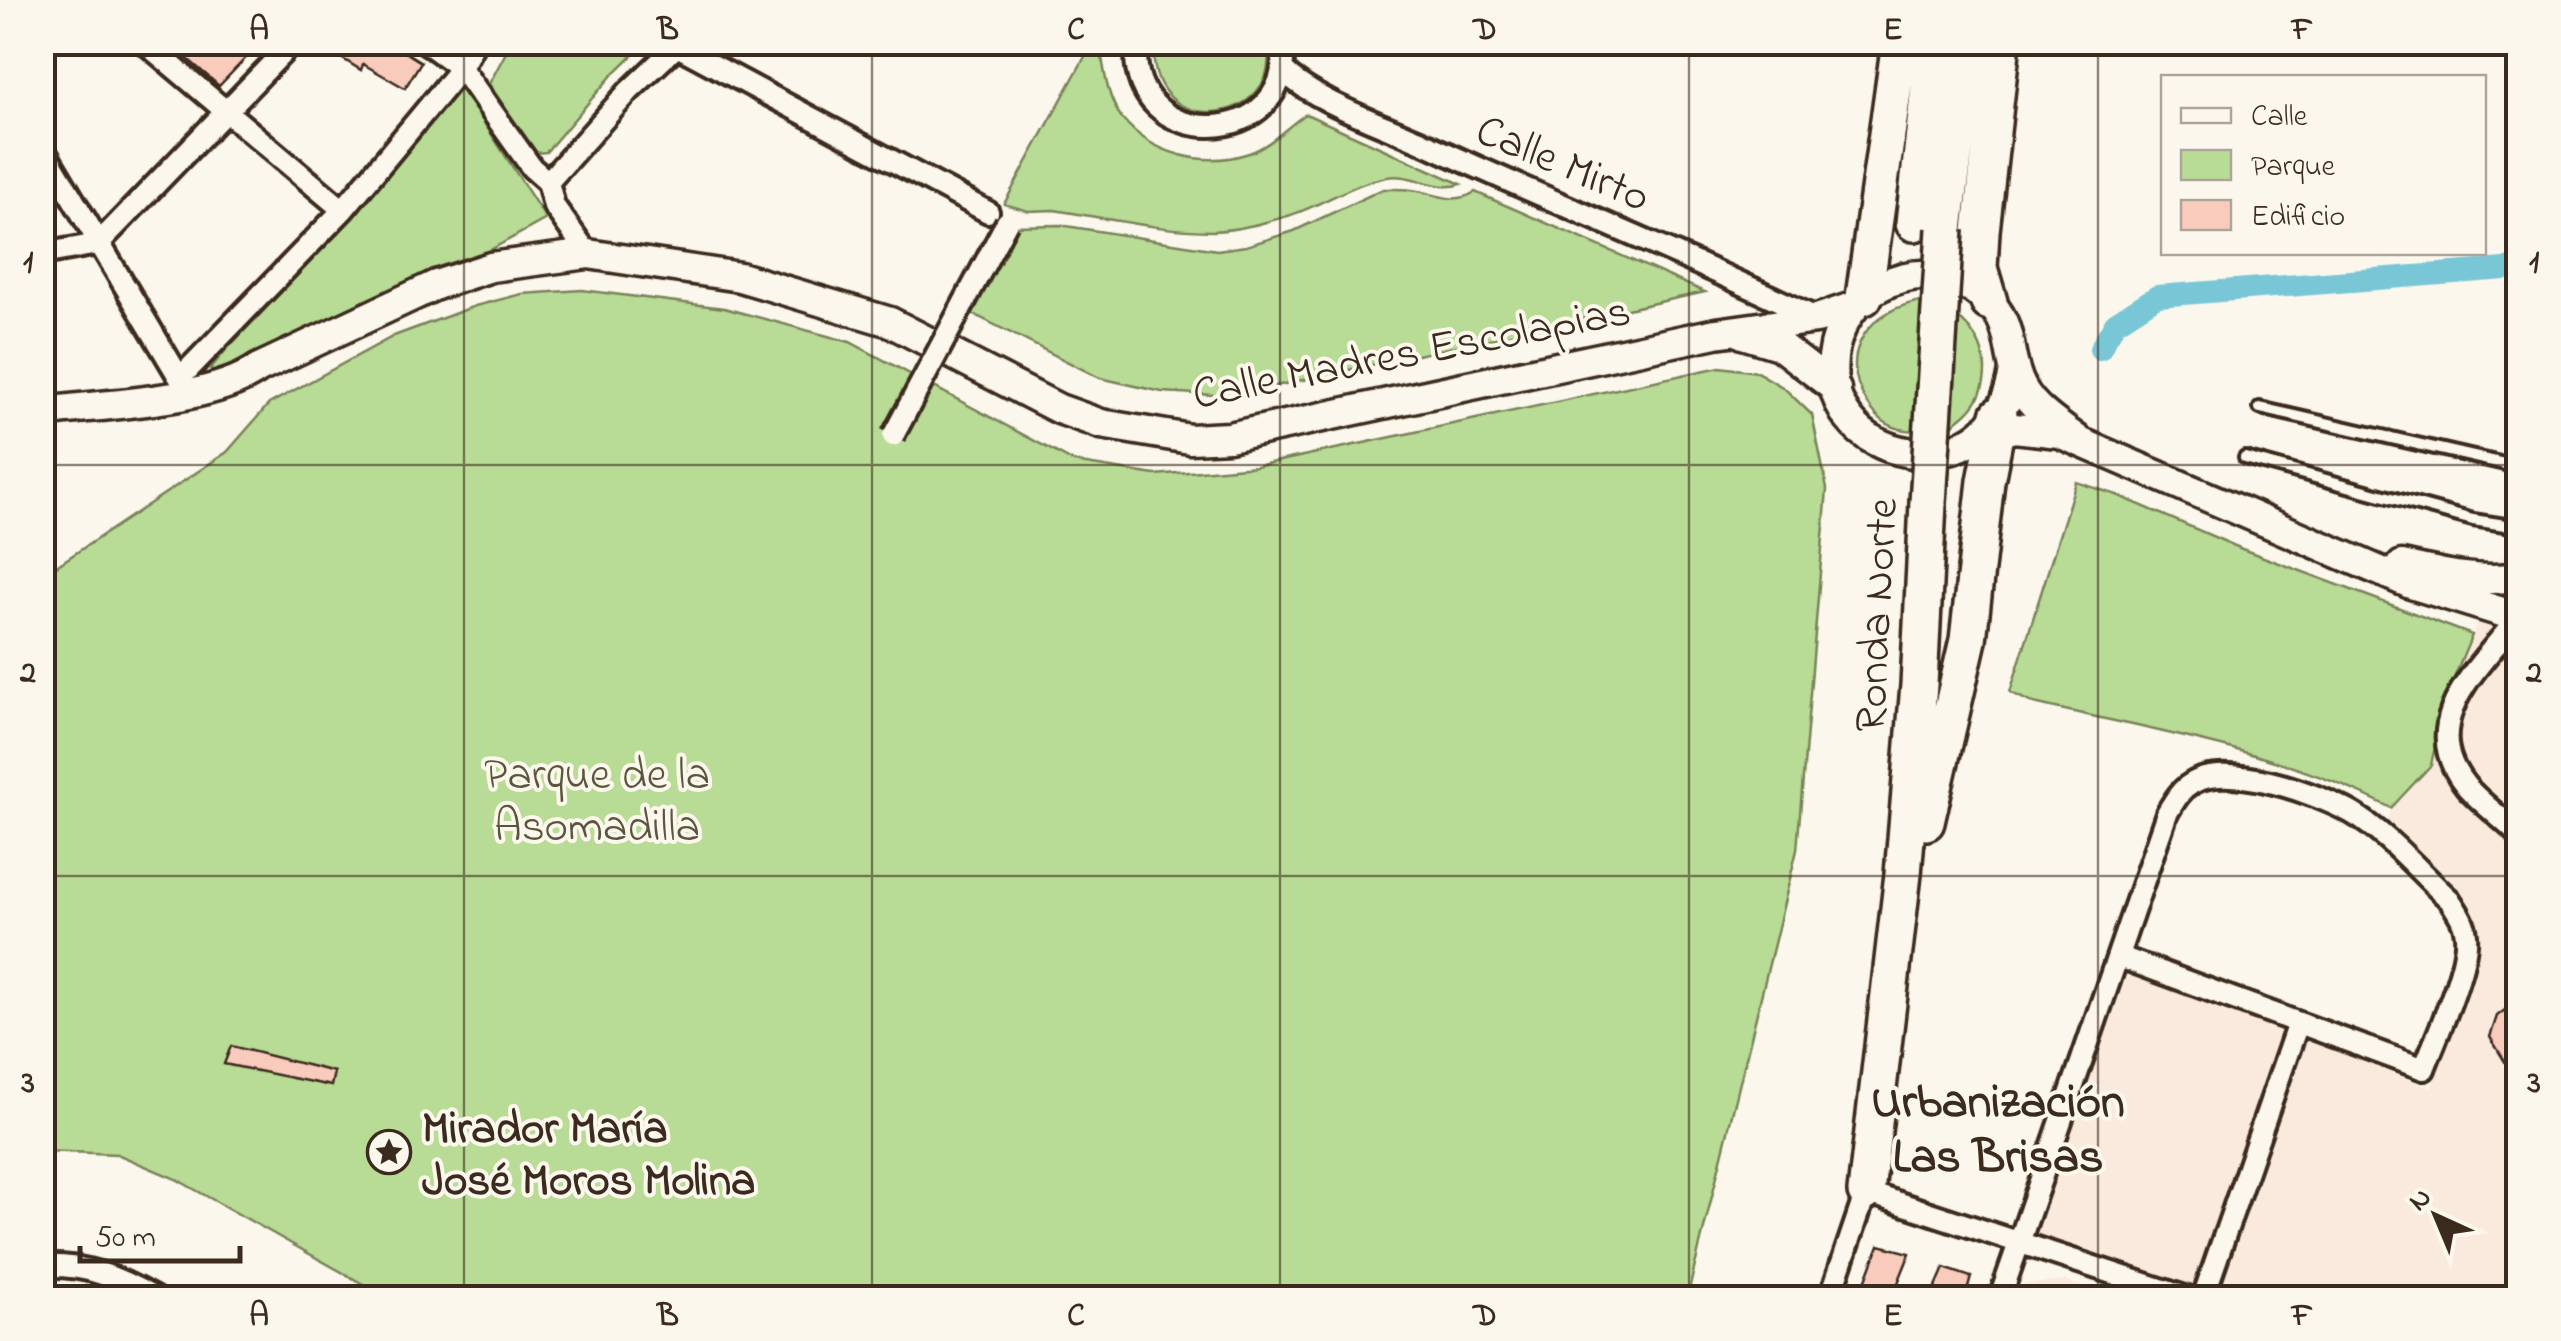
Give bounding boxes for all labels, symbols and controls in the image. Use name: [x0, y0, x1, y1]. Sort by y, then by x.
text: A: [249, 8, 269, 55]
text: B: [655, 8, 679, 55]
text: C: [1067, 8, 1085, 55]
text: D: [1471, 8, 1497, 55]
text: E: [1883, 8, 1903, 55]
text: F: [2290, 8, 2313, 55]
legend: [2161, 75, 2486, 255]
text: Calle: [2251, 96, 2308, 140]
street label: Calle Mirto: [1465, 99, 1659, 232]
text: Parque: [2251, 146, 2336, 190]
text: Edificio: [2251, 196, 2345, 240]
text: 1: [23, 241, 33, 288]
text: 1: [2529, 241, 2539, 288]
street label: Calle Madres Escolapias: [1187, 280, 1636, 430]
street label: Ronda Norte: [1840, 496, 1918, 734]
text: 2: [19, 651, 36, 698]
text: 2: [2525, 651, 2542, 698]
park label: Parque de la Asomadilla: [484, 744, 710, 862]
text: 3: [20, 1061, 35, 1108]
text: 3: [2526, 1061, 2541, 1108]
district label: Urbanización Las Brisas: [1871, 1069, 2125, 1194]
place label: Mirador María José Moros Molina: [422, 1098, 755, 1216]
place icon: Mirador María José Moros Molina: [366, 1129, 412, 1175]
north arrow: [2386, 1166, 2486, 1266]
text: N: [2400, 1179, 2442, 1222]
scale bar: [80, 1201, 240, 1263]
text: 50 m: [95, 1217, 156, 1261]
text: A: [249, 1294, 269, 1341]
text: B: [655, 1294, 679, 1341]
text: C: [1067, 1294, 1085, 1341]
text: D: [1471, 1294, 1497, 1341]
text: E: [1883, 1294, 1903, 1341]
text: F: [2290, 1294, 2313, 1341]

